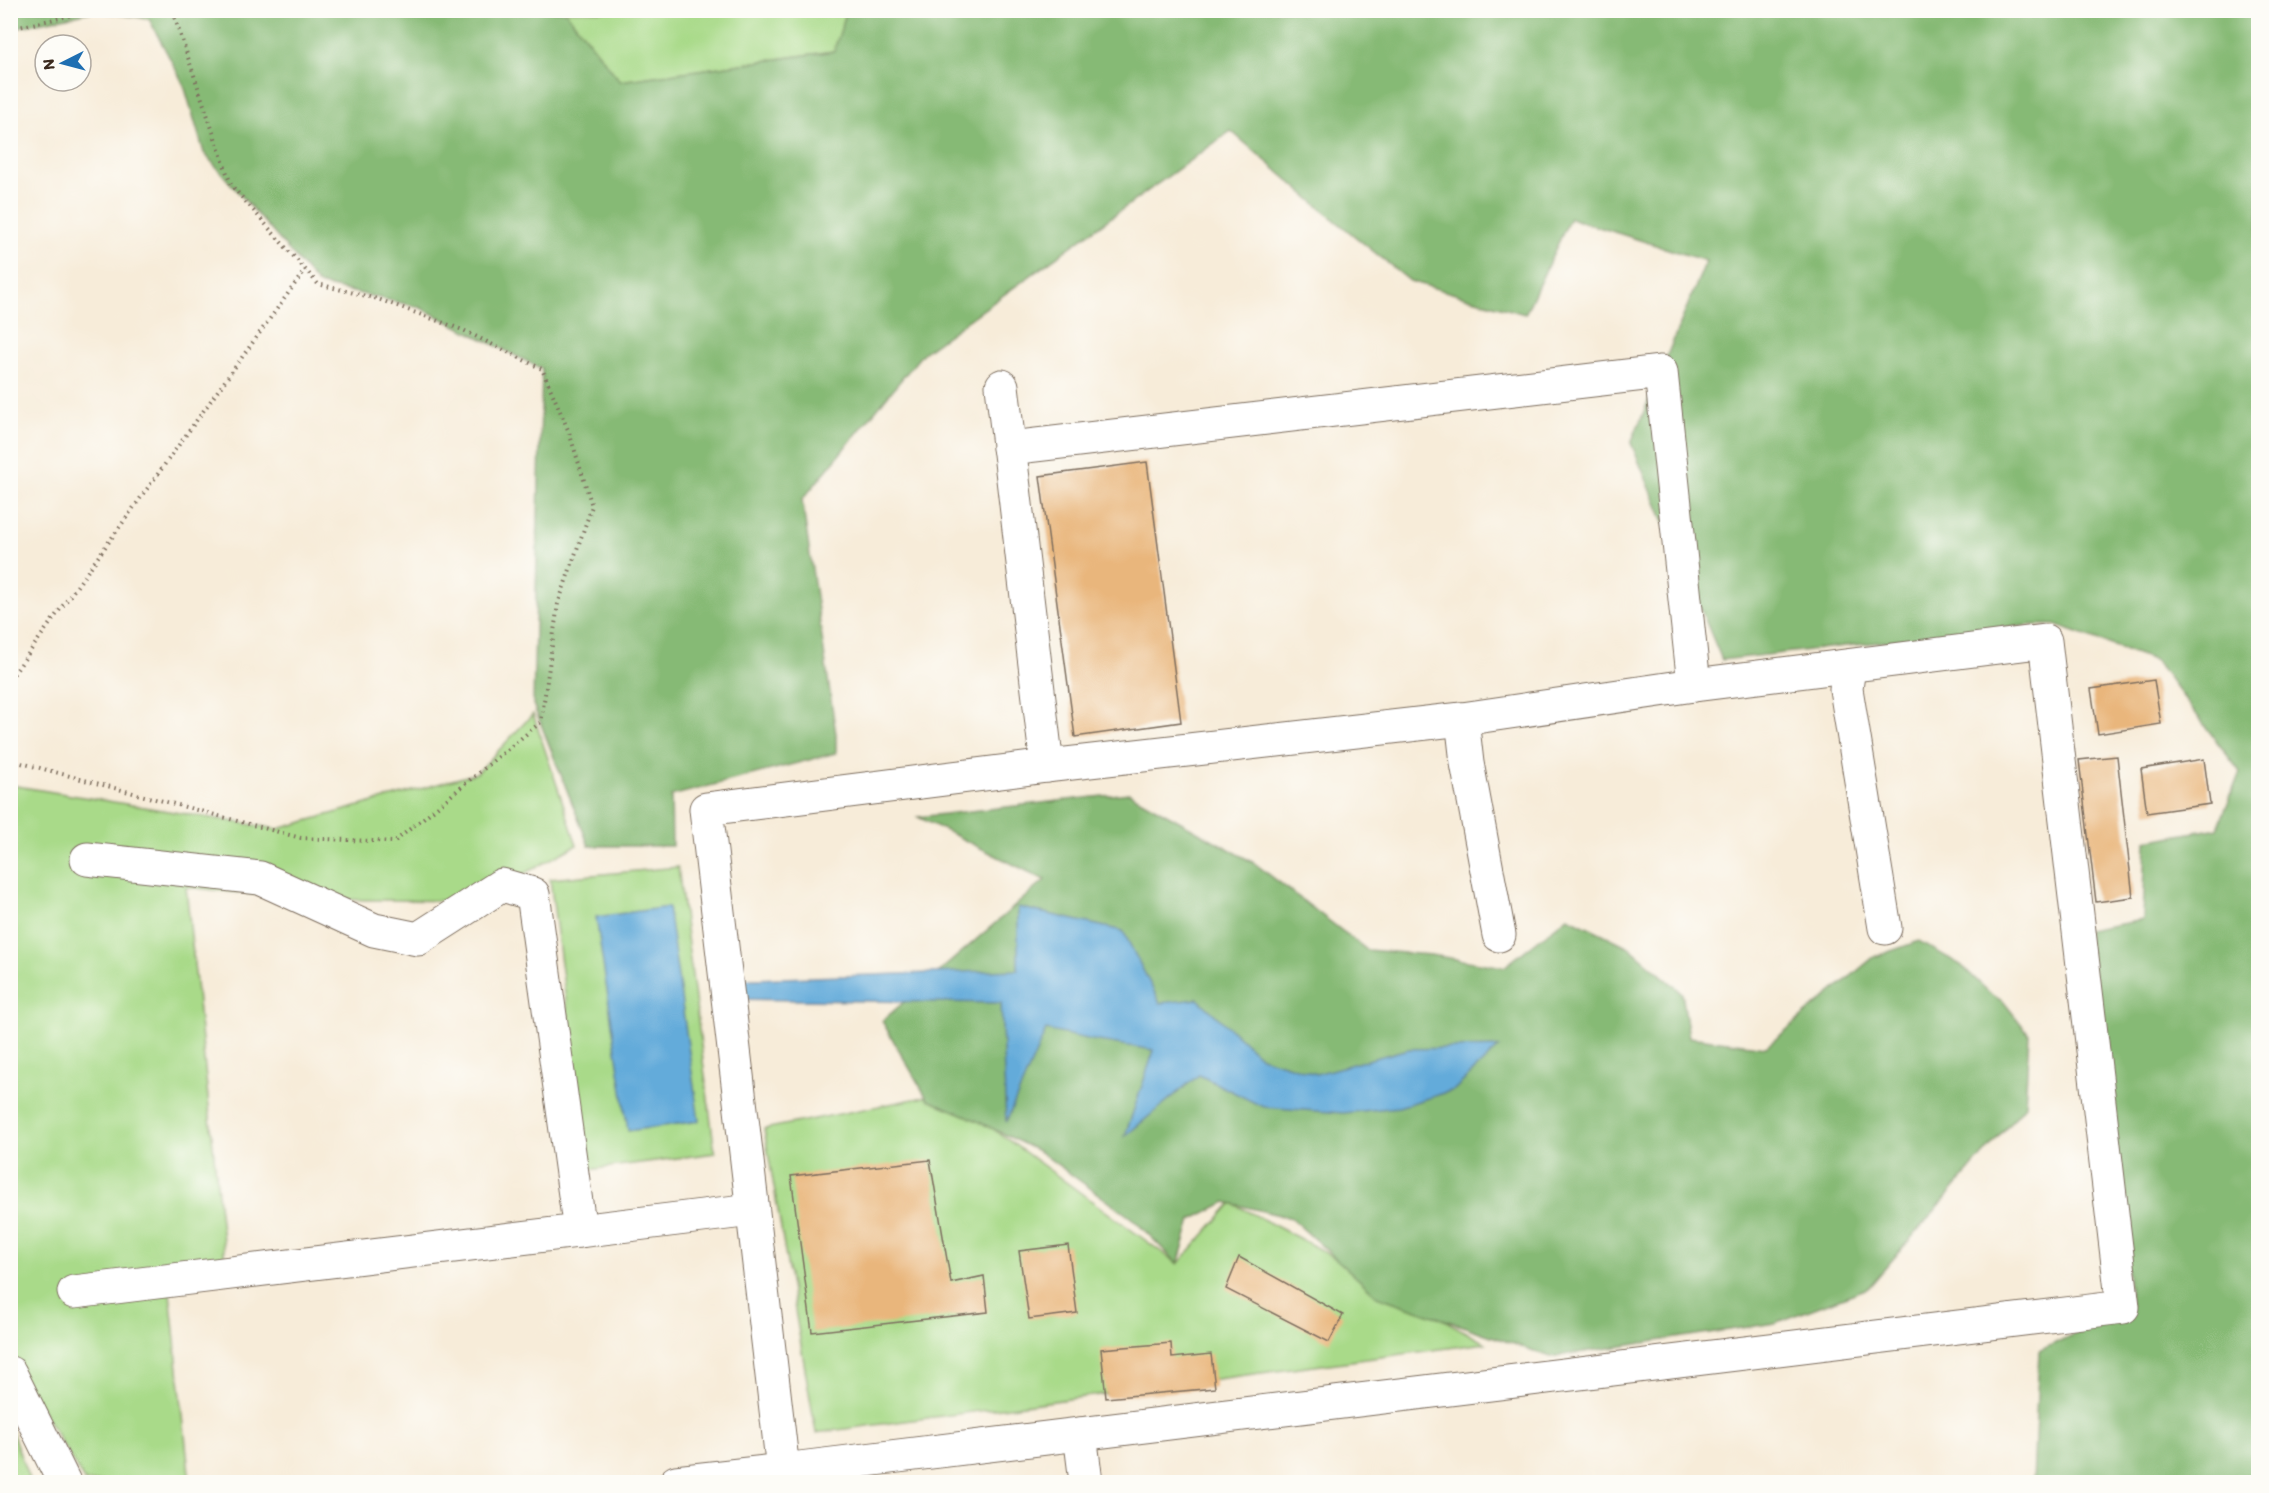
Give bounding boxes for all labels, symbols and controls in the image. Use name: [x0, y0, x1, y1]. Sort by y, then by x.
north arrow: [33, 33, 93, 93]
text: N: [39, 58, 59, 71]

